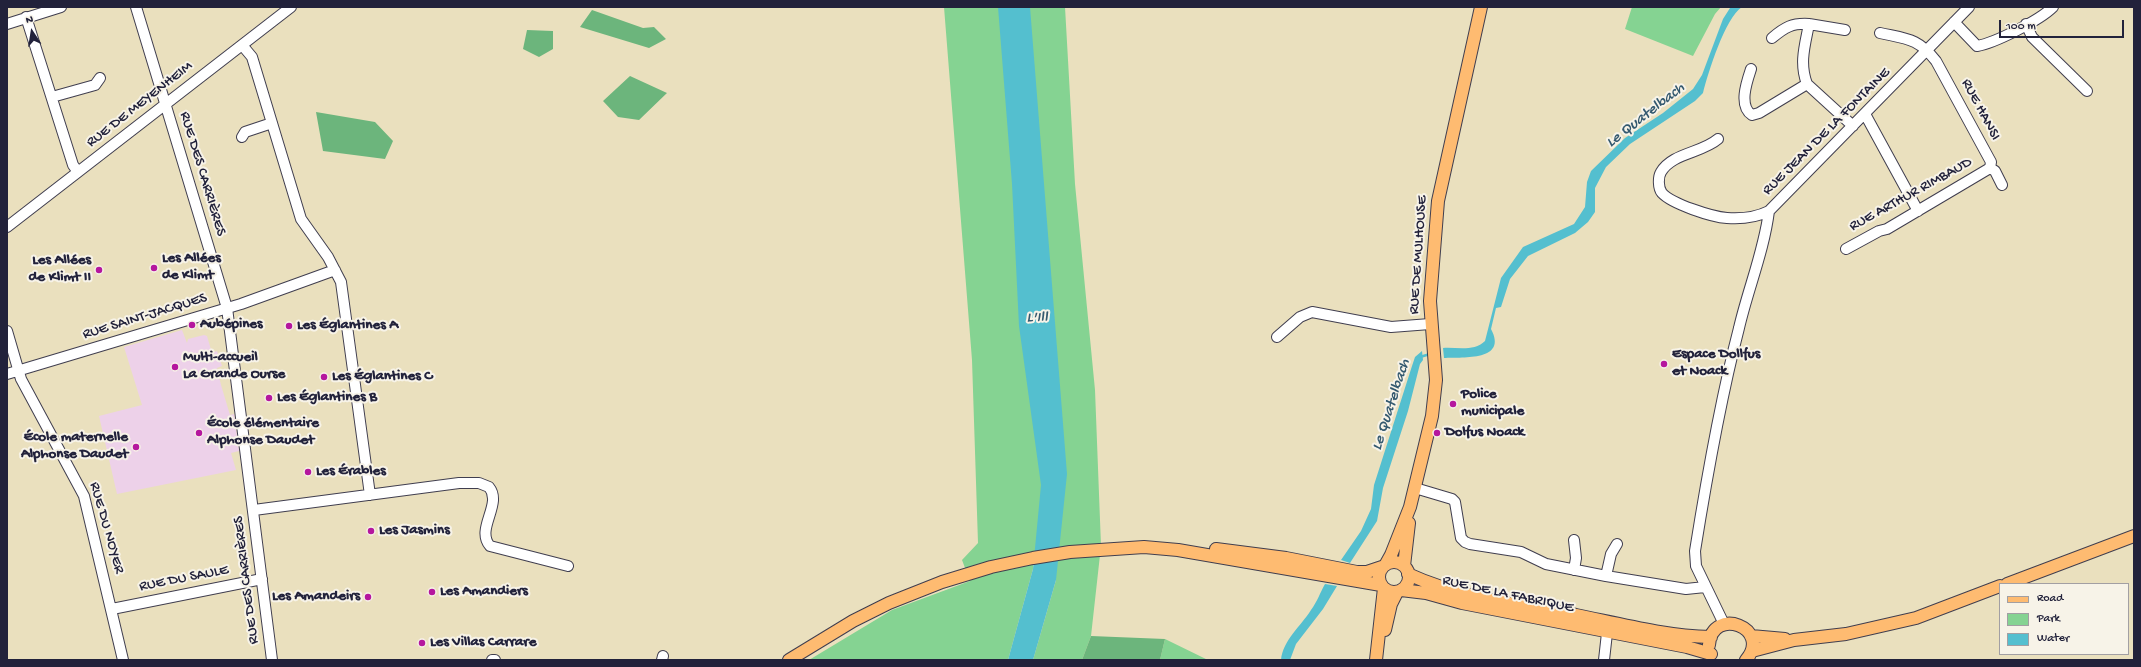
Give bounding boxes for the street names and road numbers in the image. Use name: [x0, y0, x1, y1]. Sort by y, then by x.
street label: RUE DE MEYENHEIM: [83, 58, 197, 152]
street label: RUE JEAN DE LA FONTAINE: [1759, 64, 1895, 200]
street label: RUE HANSI: [1956, 76, 2004, 144]
street label: RUE DES CARRIÈRES: [175, 110, 229, 238]
street label: RUE ARTHUR RIMBAUD: [1847, 154, 1975, 236]
street label: RUE DE MULHOUSE: [1406, 195, 1432, 315]
street label: RUE SAINT-JACQUES: [81, 290, 209, 344]
street label: RUE DU NOYER: [84, 480, 128, 576]
street label: RUE DES CARRIÈRES: [230, 515, 264, 645]
street label: RUE DU SAULE: [138, 562, 230, 596]
street label: RUE DE LA FABRIQUE: [1441, 572, 1575, 618]

